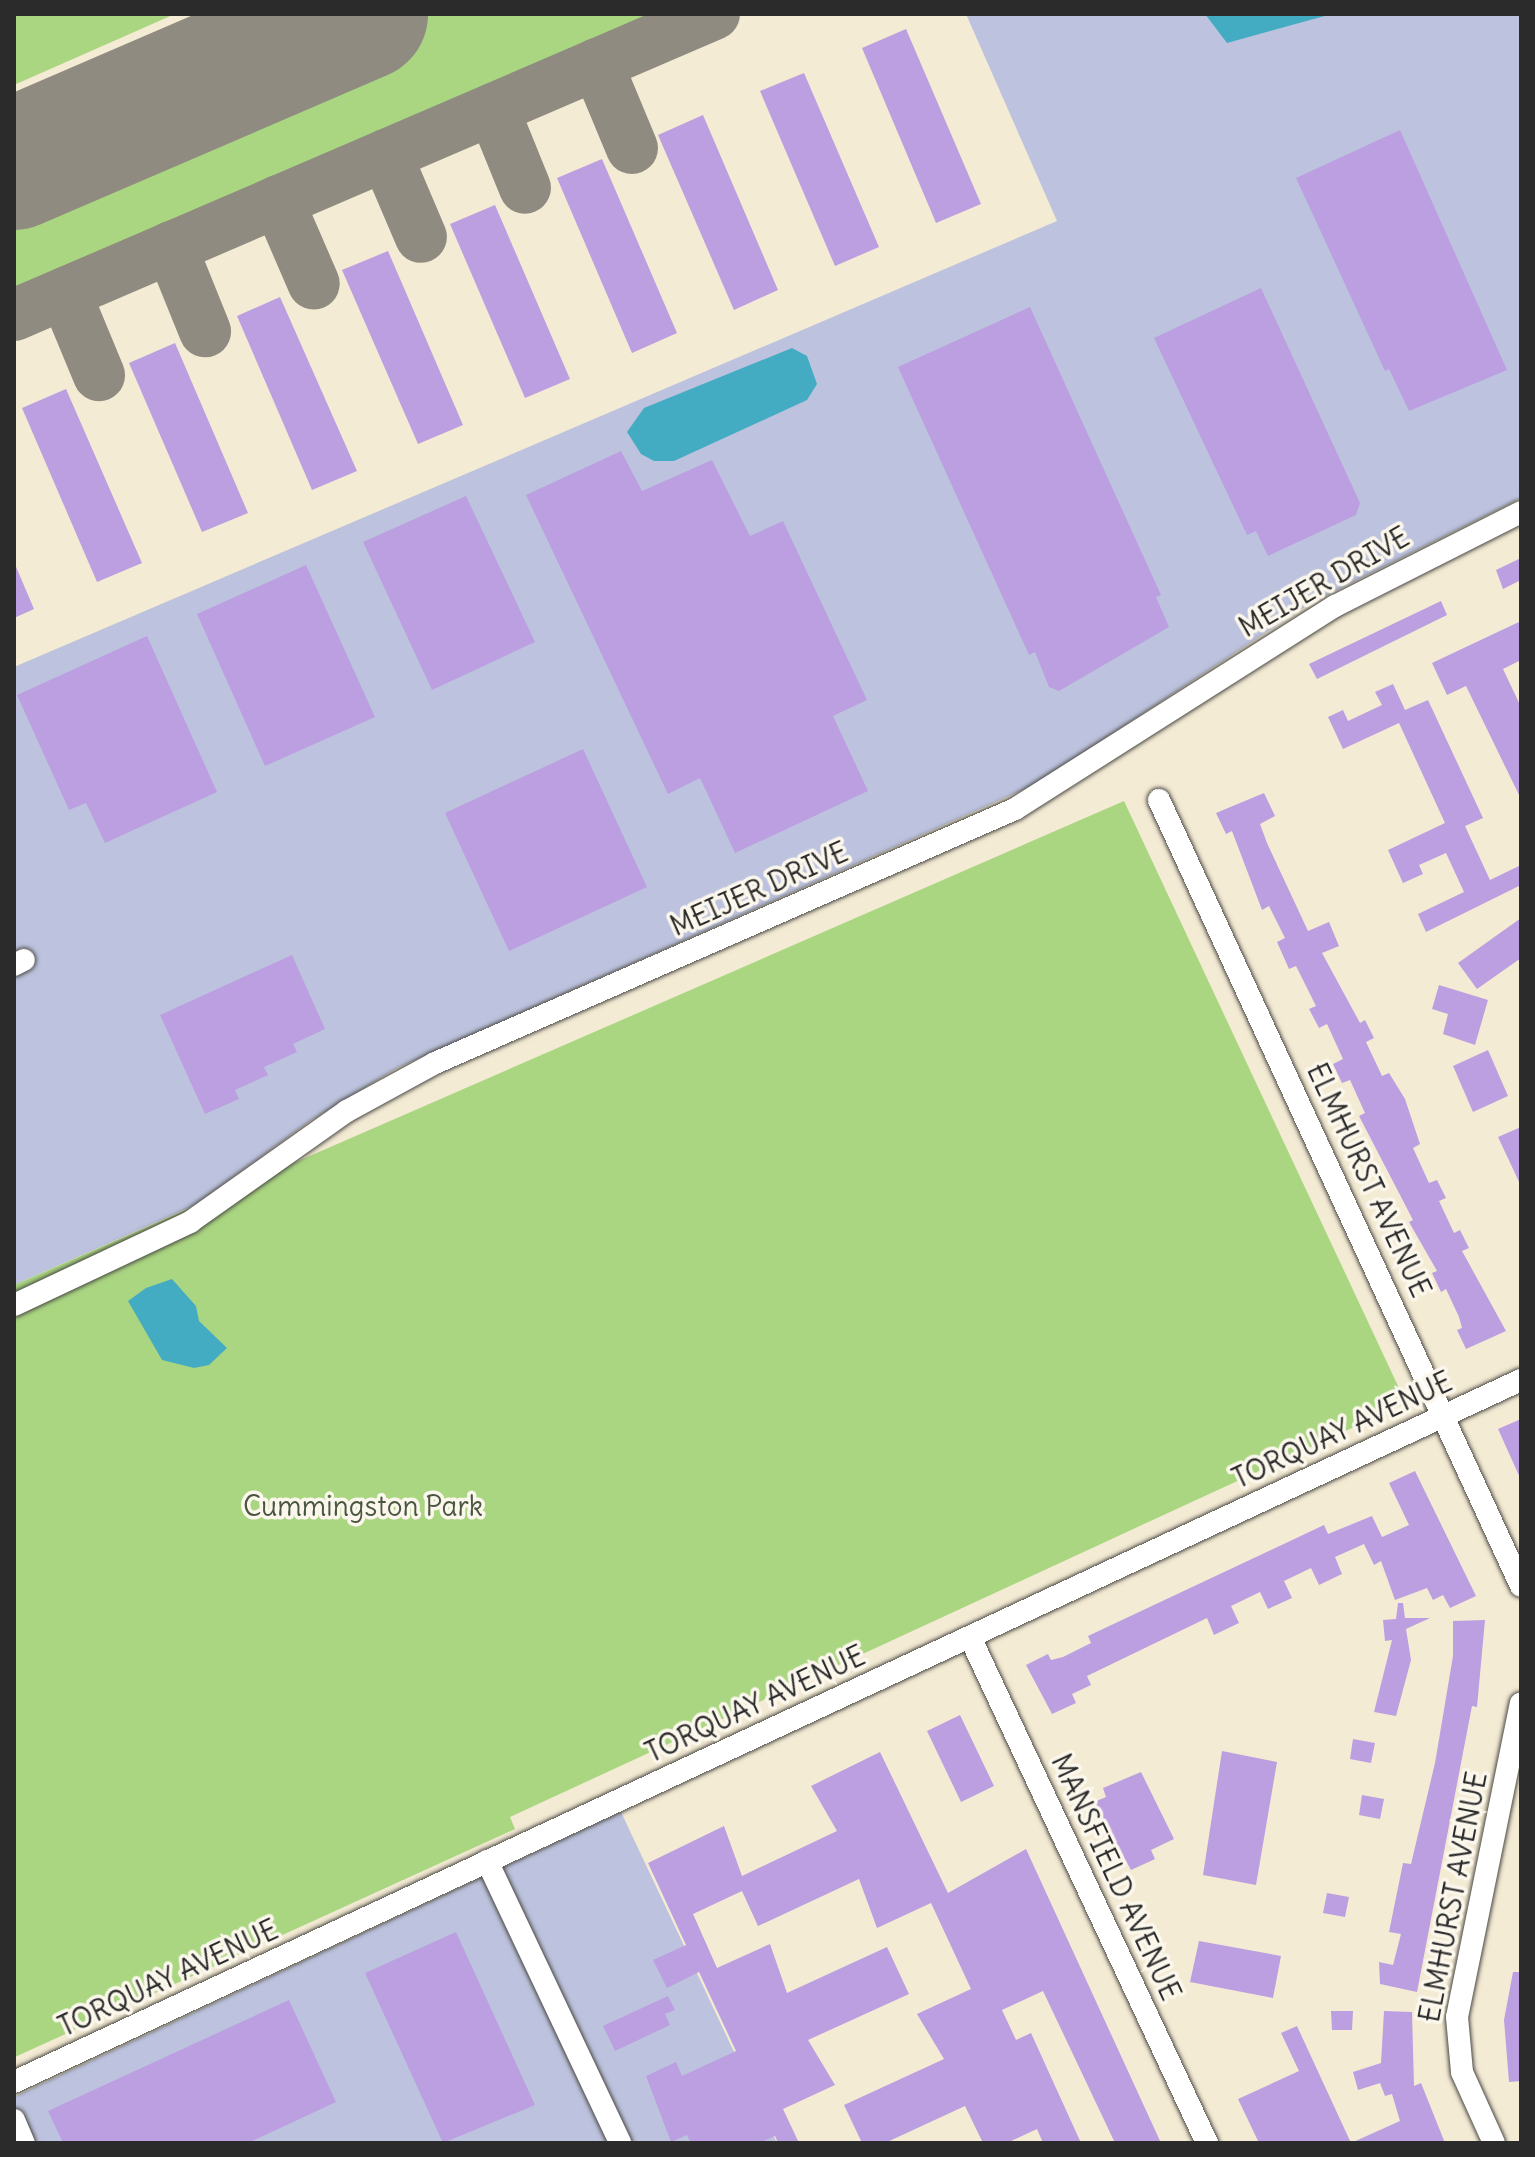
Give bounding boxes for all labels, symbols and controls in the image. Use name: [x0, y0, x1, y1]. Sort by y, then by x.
street label: MEIJER DRIVE: [1233, 520, 1415, 644]
street label: MEIJER DRIVE: [665, 835, 853, 943]
street label: ELMHURST AVENUE: [1300, 1058, 1438, 1302]
street label: TORQUAY AVENUE: [1227, 1364, 1457, 1496]
park label: Cummingston Park: [243, 1489, 483, 1523]
street label: TORQUAY AVENUE: [640, 1638, 870, 1770]
street label: MANSFIELD AVENUE: [1044, 1748, 1188, 2006]
street label: ELMHURST AVENUE: [1412, 1769, 1494, 2025]
street label: TORQUAY AVENUE: [53, 1912, 283, 2044]

